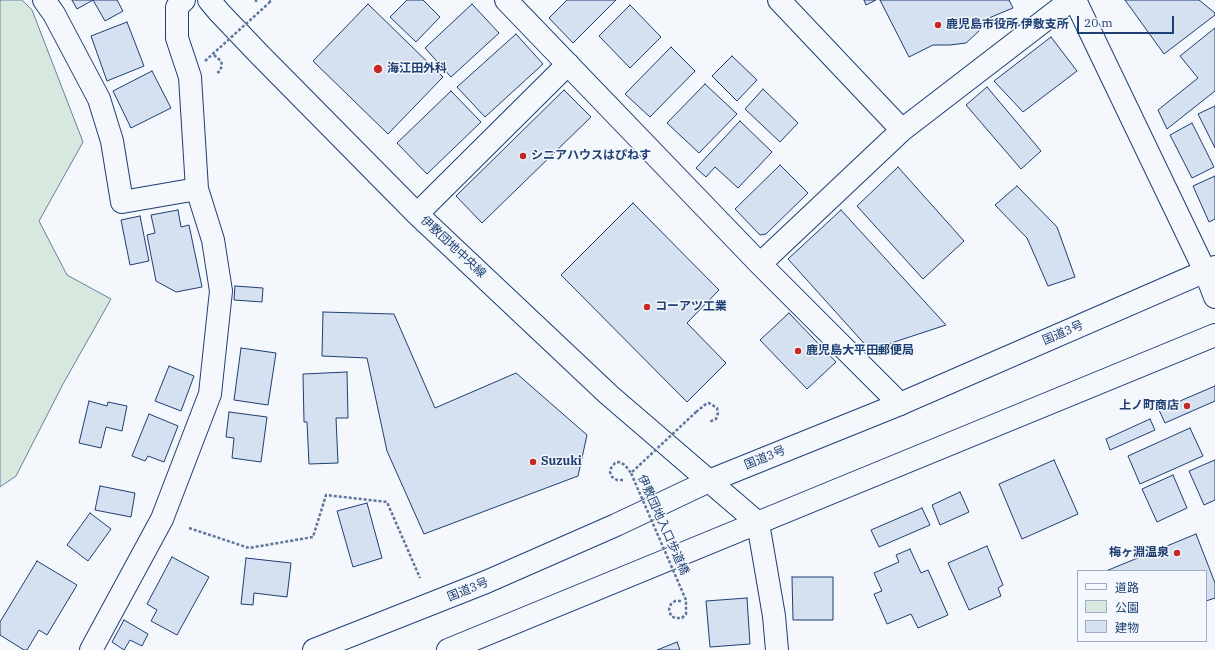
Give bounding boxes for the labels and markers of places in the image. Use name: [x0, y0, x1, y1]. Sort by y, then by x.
place label: 鹿児島市役所 伊敷支所: [946, 18, 1069, 32]
marker: 鹿児島市役所 伊敷支所: [933, 20, 943, 30]
place label: 海江田外科: [387, 62, 447, 76]
marker: 海江田外科: [372, 63, 384, 75]
place label: シニアハウスはぴねす: [531, 149, 651, 163]
marker: シニアハウスはぴねす: [518, 151, 528, 161]
place label: コーアツ工業: [655, 300, 727, 314]
marker: コーアツ工業: [642, 302, 652, 312]
place label: 鹿児島大平田郵便局: [806, 344, 914, 358]
marker: 鹿児島大平田郵便局: [793, 346, 803, 356]
place label: 上ノ町商店: [1119, 399, 1179, 413]
marker: 上ノ町商店: [1182, 401, 1192, 411]
place label: Suzuki: [541, 455, 582, 469]
marker: Suzuki: [528, 457, 538, 467]
place label: 梅ヶ淵温泉: [1109, 546, 1169, 560]
marker: 梅ヶ淵温泉: [1172, 548, 1182, 558]

